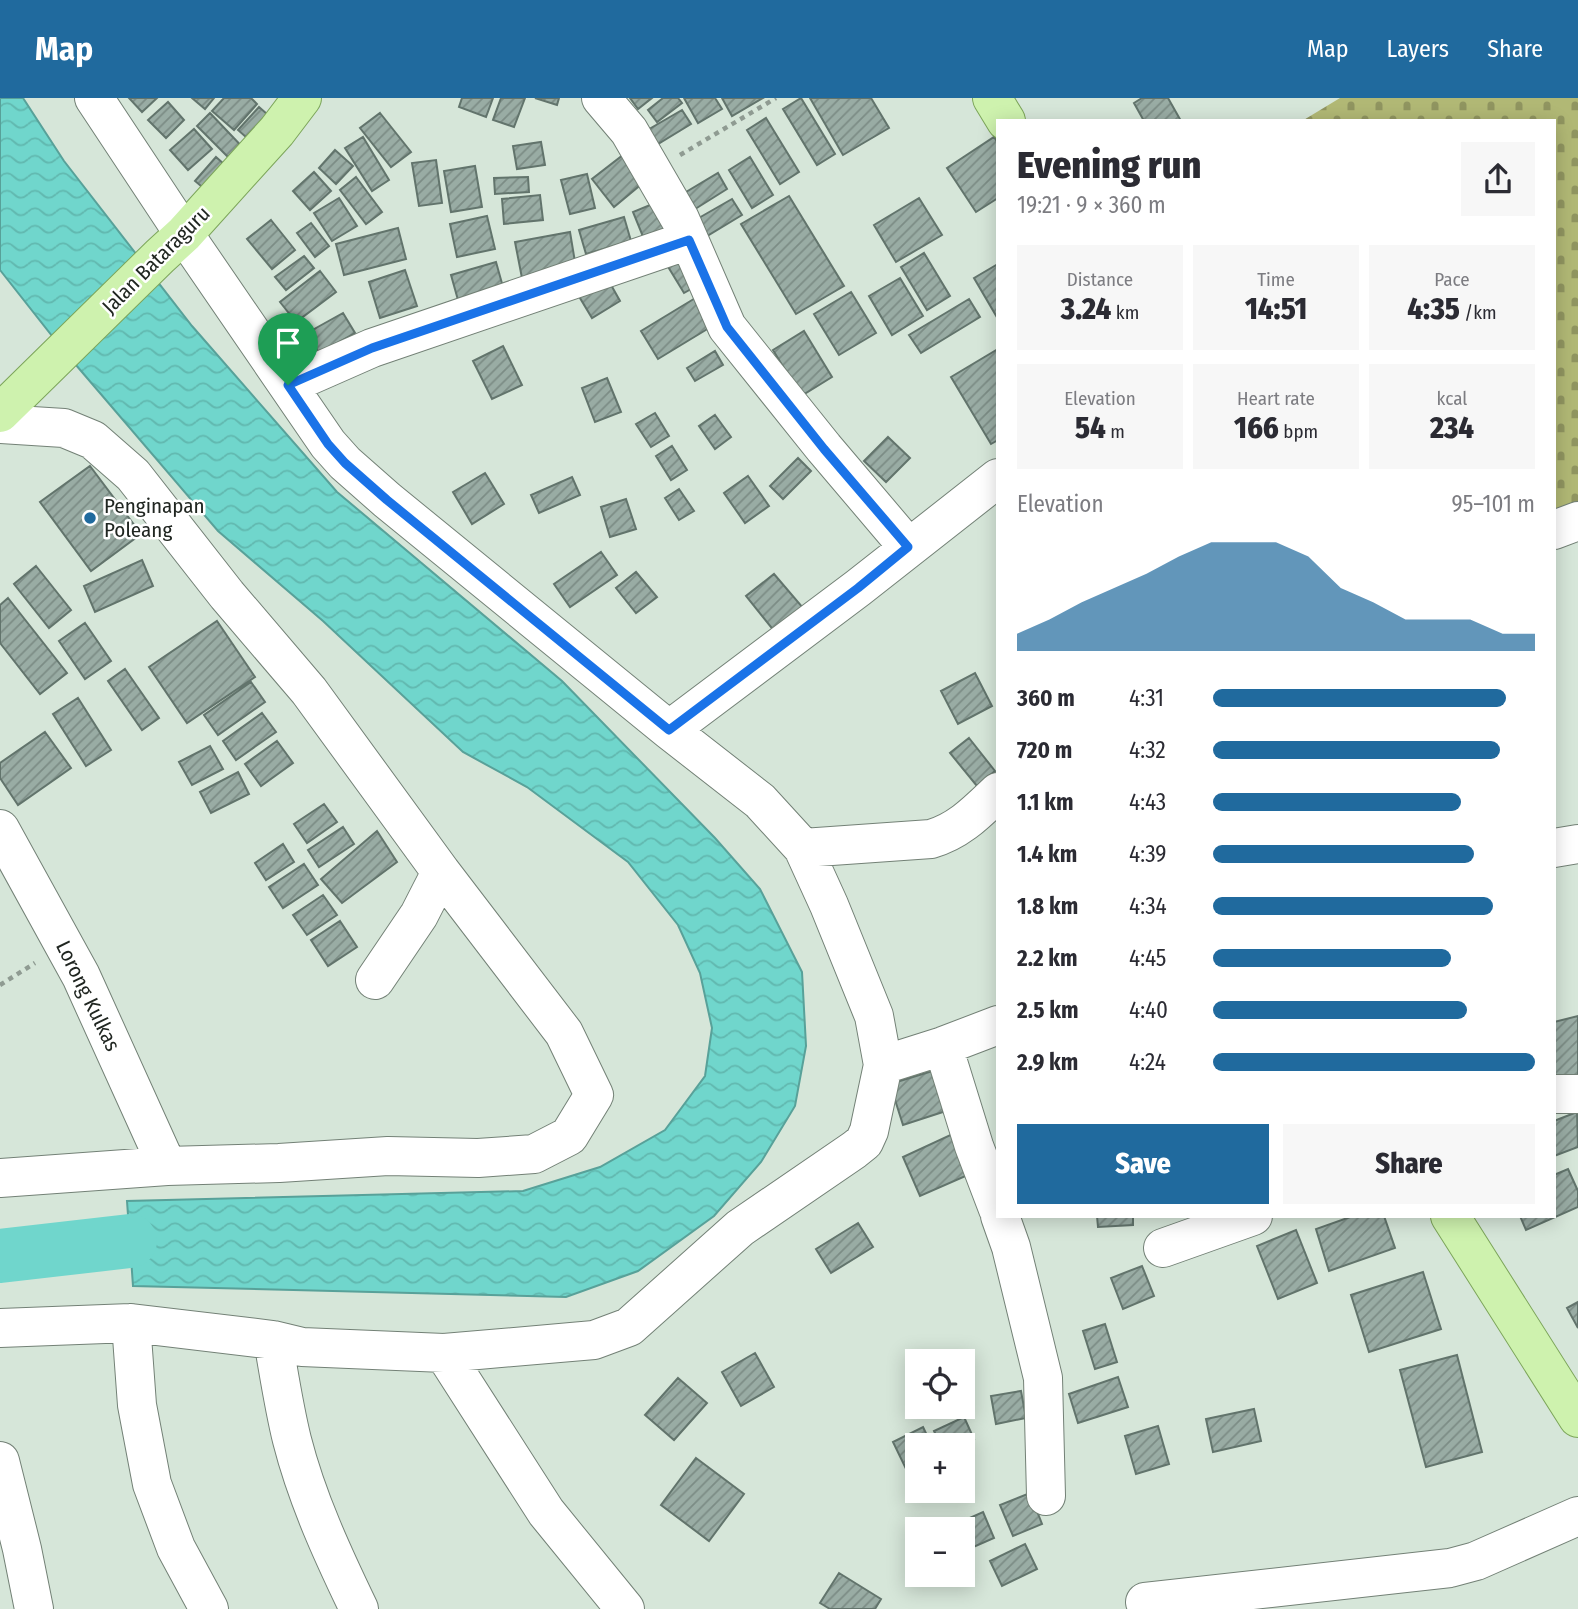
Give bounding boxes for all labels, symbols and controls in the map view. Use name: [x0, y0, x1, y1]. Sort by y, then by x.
text: Map: [35, 29, 93, 69]
text: Map: [1307, 35, 1349, 63]
text: Layers: [1387, 35, 1449, 63]
text: Share: [1487, 35, 1543, 63]
text: Evening run: [1017, 142, 1201, 188]
button: share: [1461, 142, 1535, 216]
text: 19:21 · 9 × 360 m: [1017, 191, 1166, 219]
street label: Jalan Bataraguru: [97, 201, 215, 319]
text: Distance: [1067, 268, 1133, 291]
text: Time: [1257, 268, 1295, 291]
text: Pace: [1434, 268, 1470, 291]
text: 3.24: [1061, 291, 1111, 327]
text: 14:51: [1245, 291, 1307, 327]
text: 4:35: [1407, 291, 1460, 327]
text: km: [1111, 301, 1139, 324]
text: /km: [1460, 301, 1497, 324]
pin: [258, 313, 318, 385]
icon: arrive: [269, 324, 307, 362]
text: Elevation: [1064, 387, 1136, 410]
text: Heart rate: [1237, 387, 1315, 410]
text: kcal: [1437, 387, 1467, 410]
text: 54: [1075, 410, 1106, 446]
text: 166: [1234, 410, 1279, 446]
text: 234: [1430, 410, 1474, 446]
text: m: [1106, 420, 1125, 443]
text: bpm: [1279, 420, 1318, 443]
text: Elevation: [1017, 490, 1104, 518]
text: 95–101 m: [1452, 490, 1535, 518]
place label: Penginapan Poleang: [104, 493, 205, 543]
marker: Penginapan Poleang: [82, 510, 98, 526]
text: 360 m: [1017, 684, 1075, 712]
text: 4:31: [1129, 684, 1164, 712]
text: 720 m: [1017, 736, 1072, 764]
text: 4:32: [1129, 736, 1166, 764]
text: 1.1 km: [1017, 788, 1073, 816]
text: 4:43: [1129, 788, 1166, 816]
text: 1.4 km: [1017, 840, 1077, 868]
text: 4:39: [1129, 840, 1167, 868]
text: 1.8 km: [1017, 892, 1078, 920]
text: 4:34: [1129, 892, 1167, 920]
street label: Lorong Kulkas: [50, 937, 126, 1055]
text: 2.2 km: [1017, 944, 1078, 972]
text: 4:45: [1129, 944, 1166, 972]
text: 2.5 km: [1017, 996, 1078, 1024]
text: 4:40: [1129, 996, 1168, 1024]
text: 2.9 km: [1017, 1048, 1078, 1076]
text: 4:24: [1129, 1048, 1166, 1076]
button: Save: [1017, 1124, 1269, 1204]
button: Share: [1283, 1124, 1535, 1204]
map controls: [905, 1349, 975, 1587]
button: locate: [905, 1349, 975, 1419]
button: +: [905, 1433, 975, 1503]
button: −: [905, 1517, 975, 1587]

